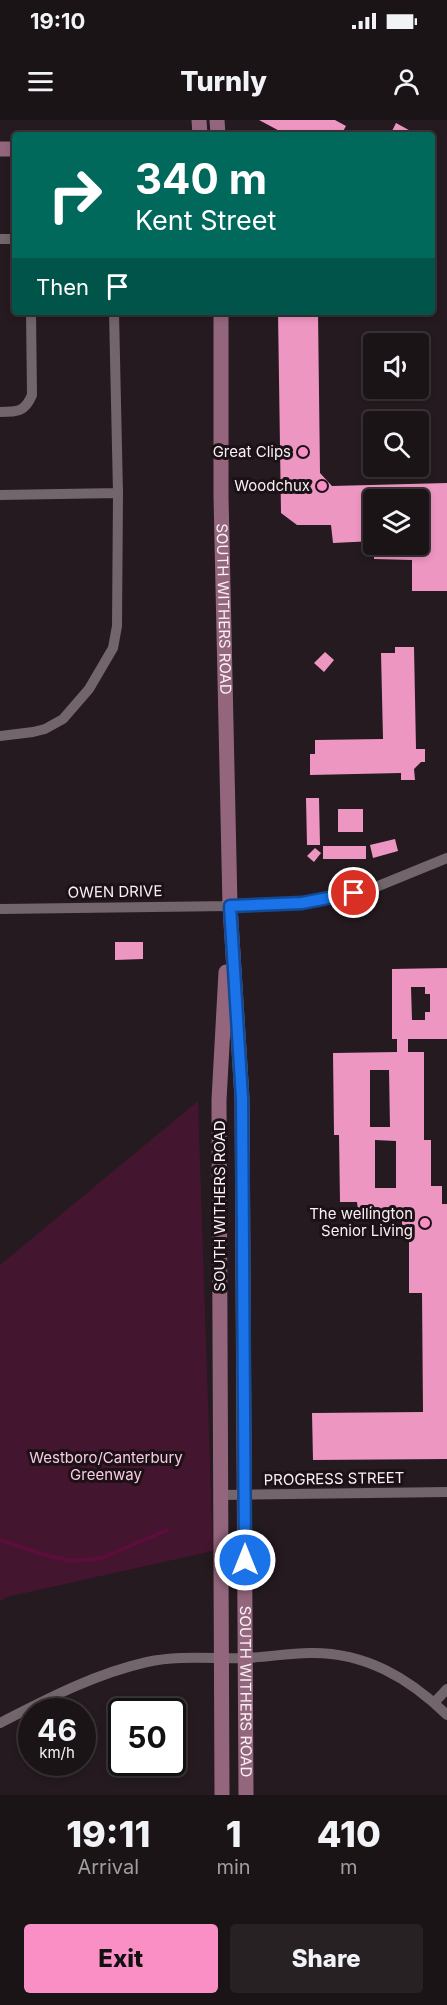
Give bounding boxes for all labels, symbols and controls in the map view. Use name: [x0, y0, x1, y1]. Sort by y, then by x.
text: 19:10: [30, 8, 85, 34]
icon: menu: [24, 65, 57, 98]
text: Turnly: [180, 65, 267, 98]
icon: person: [390, 65, 423, 98]
text: 340 m: [135, 153, 267, 204]
icon: right: [36, 156, 114, 234]
text: Kent Street: [135, 204, 276, 237]
icon: arrive: [101, 270, 134, 303]
text: Then: [36, 274, 89, 300]
map controls: [363, 333, 429, 555]
button: sound: [363, 333, 429, 399]
button: search: [363, 411, 429, 477]
place label: Great Clips: [213, 442, 291, 461]
marker: Great Clips: [296, 445, 310, 459]
place label: Woodchux: [234, 476, 310, 495]
marker: Woodchux: [315, 479, 329, 493]
button: layers: [363, 489, 429, 555]
street label: SOUTH WITHERS ROAD: [213, 523, 235, 695]
pin: [328, 867, 379, 918]
icon: arrive: [337, 876, 370, 909]
street label: OWEN DRIVE: [67, 881, 162, 902]
street label: SOUTH WITHERS ROAD: [210, 1120, 229, 1292]
place label: The wellington Senior Living: [309, 1204, 413, 1240]
marker: The wellington Senior Living: [418, 1216, 432, 1230]
park label: Westboro/Canterbury Greenway: [29, 1448, 183, 1484]
street label: PROGRESS STREET: [263, 1468, 405, 1489]
position arrow: [213, 1528, 277, 1592]
street label: SOUTH WITHERS ROAD: [236, 1606, 256, 1777]
speed limit sign: 50: [108, 1698, 186, 1776]
text: 46: [37, 1712, 77, 1748]
text: km/h: [39, 1743, 75, 1762]
text: 19:11: [66, 1812, 150, 1856]
text: 1: [226, 1812, 242, 1856]
text: 410: [317, 1812, 381, 1856]
text: Arrival: [77, 1855, 139, 1879]
text: min: [217, 1855, 251, 1879]
text: m: [340, 1855, 358, 1879]
button: Exit: [24, 1924, 218, 1993]
button: Share: [230, 1924, 423, 1993]

